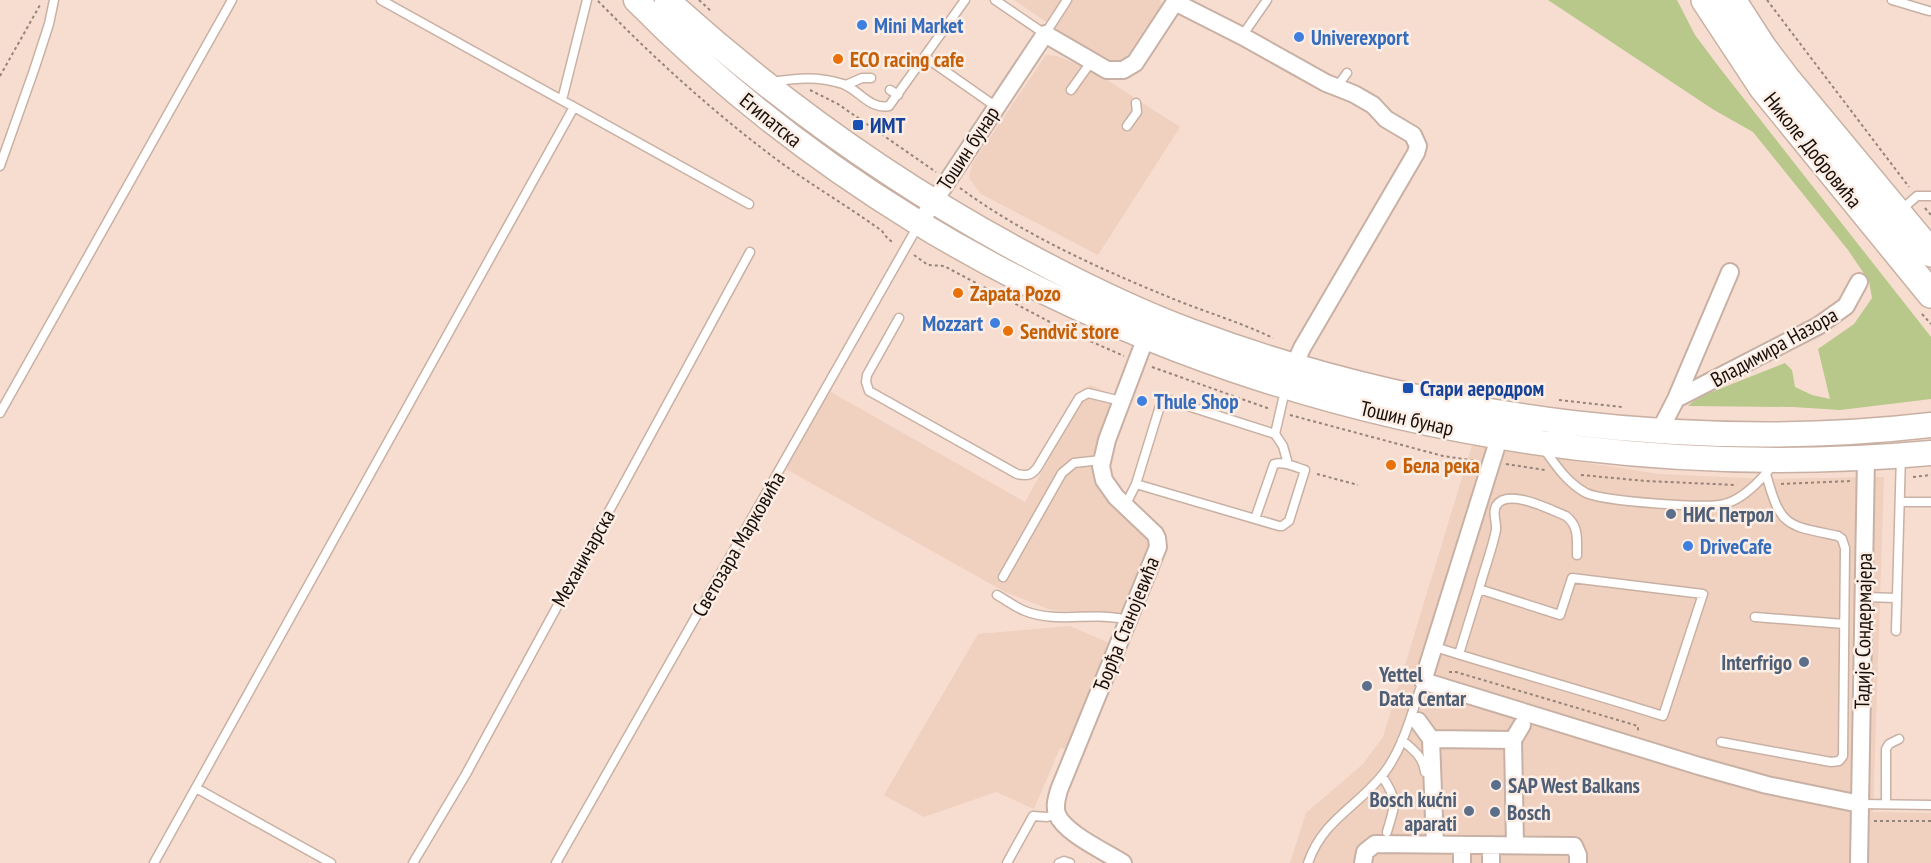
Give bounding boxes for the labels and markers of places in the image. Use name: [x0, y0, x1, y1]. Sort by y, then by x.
place label: Mini Market: [874, 12, 963, 39]
marker: Mini Market: [855, 18, 869, 32]
place label: Univerexport: [1311, 24, 1409, 51]
marker: Univerexport: [1292, 30, 1306, 44]
place label: ECO racing cafe: [850, 46, 964, 73]
marker: ECO racing cafe: [831, 52, 845, 66]
place label: ИМТ: [870, 112, 905, 139]
marker: ИМТ: [851, 118, 865, 132]
place label: Zapata Pozo: [970, 280, 1061, 307]
marker: Zapata Pozo: [951, 286, 965, 300]
place label: Mozzart: [922, 310, 983, 337]
marker: Mozzart: [988, 316, 1002, 330]
place label: Sendvič store: [1020, 318, 1119, 345]
marker: Sendvič store: [1001, 324, 1015, 338]
place label: Стари аеродром: [1420, 375, 1544, 402]
marker: Стари аеродром: [1401, 381, 1415, 395]
place label: Thule Shop: [1154, 388, 1239, 415]
marker: Thule Shop: [1135, 394, 1149, 408]
place label: Бела река: [1403, 452, 1480, 479]
marker: Бела река: [1384, 458, 1398, 472]
place label: НИС Петрол: [1683, 501, 1774, 528]
marker: НИС Петрол: [1664, 507, 1678, 521]
place label: DriveCafe: [1700, 533, 1772, 560]
marker: DriveCafe: [1681, 539, 1695, 553]
place label: Interfrigo: [1721, 649, 1792, 676]
marker: Interfrigo: [1797, 655, 1811, 669]
place label: Yettel Data Centar: [1378, 661, 1467, 712]
marker: Yettel Data Centar: [1360, 679, 1374, 693]
place label: SAP West Balkans: [1508, 772, 1640, 799]
marker: SAP West Balkans: [1489, 778, 1503, 792]
place label: Bosch kućni aparati: [1369, 786, 1457, 837]
place label: Bosch: [1507, 799, 1551, 826]
marker: Bosch kućni aparati: [1462, 804, 1476, 818]
marker: Bosch: [1488, 805, 1502, 819]

